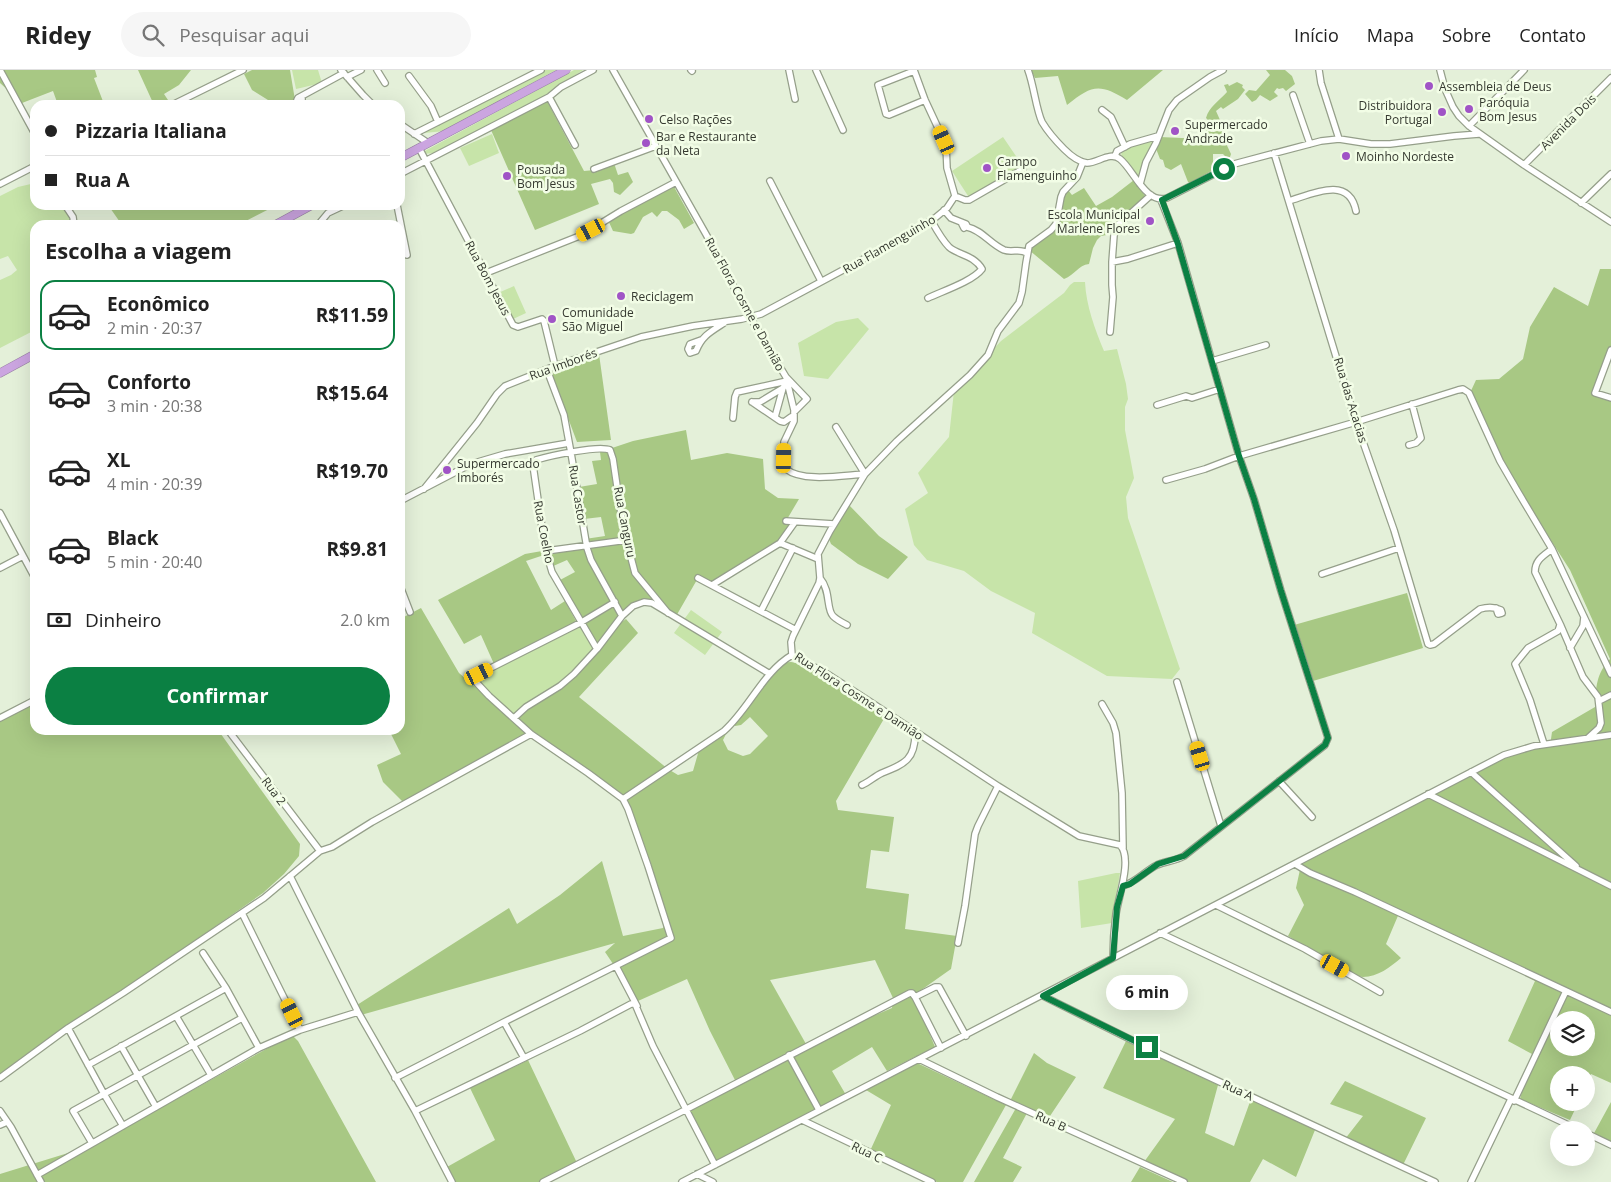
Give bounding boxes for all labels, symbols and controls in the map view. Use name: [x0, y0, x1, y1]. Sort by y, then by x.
search box: [121, 12, 471, 57]
text: Ridey: [25, 18, 91, 51]
icon: search: [139, 21, 167, 49]
text: Pesquisar aqui: [179, 22, 309, 48]
text: Início: [1294, 23, 1339, 47]
text: Mapa: [1367, 23, 1414, 47]
text: Sobre: [1442, 23, 1491, 47]
text: Contato: [1519, 23, 1586, 47]
place label: Assembleia de Deus: [1439, 78, 1552, 95]
marker: Assembleia de Deus: [1423, 80, 1435, 92]
street label: Avenida Dois: [1536, 90, 1600, 154]
place label: Paróquia Bom Jesus: [1479, 94, 1537, 125]
place label: Distribuidora Portugal: [1358, 97, 1432, 128]
marker: Paróquia Bom Jesus: [1463, 103, 1475, 115]
marker: Distribuidora Portugal: [1436, 106, 1448, 118]
place label: Celso Rações: [659, 111, 732, 128]
marker: Celso Rações: [643, 113, 655, 125]
place label: Supermercado Andrade: [1185, 116, 1268, 147]
text: Pizzaria Italiana: [75, 118, 227, 144]
car: [931, 123, 956, 157]
marker: Supermercado Andrade: [1169, 125, 1181, 137]
place label: Bar e Restaurante da Neta: [656, 128, 757, 159]
marker: Bar e Restaurante da Neta: [640, 137, 652, 149]
place label: Moinho Nordeste: [1356, 148, 1454, 165]
marker: Moinho Nordeste: [1340, 150, 1352, 162]
place label: Campo Flamenguinho: [997, 153, 1077, 184]
route start: [1213, 158, 1235, 180]
place label: Pousada Bom Jesus: [517, 161, 575, 192]
marker: Campo Flamenguinho: [981, 162, 993, 174]
text: Rua A: [75, 167, 130, 193]
marker: Pousada Bom Jesus: [501, 170, 513, 182]
place label: Escola Municipal Marlene Flores: [1047, 206, 1140, 237]
street label: Rua Flamenguinho: [840, 211, 938, 277]
marker: Escola Municipal Marlene Flores: [1144, 215, 1156, 227]
car: [574, 217, 607, 243]
street label: Rua Flora Cosme e Damião: [701, 234, 789, 374]
text: Escolha a viagem: [45, 235, 232, 265]
street label: Rua Bom Jesus: [461, 238, 515, 319]
place label: Reciclagem: [631, 288, 694, 305]
marker: Reciclagem: [615, 290, 627, 302]
text: Econômico: [107, 291, 209, 317]
icon: car: [47, 293, 92, 338]
text: R$11.59: [316, 302, 388, 328]
place label: Comunidade São Miguel: [562, 304, 634, 335]
marker: Comunidade São Miguel: [546, 313, 558, 325]
text: 2 min · 20:37: [107, 317, 202, 339]
street label: Rua Imborés: [527, 344, 599, 384]
street label: Rua das Acacias: [1330, 355, 1372, 445]
text: Conforto: [107, 369, 191, 395]
icon: car: [47, 371, 92, 416]
text: R$15.64: [316, 380, 388, 406]
text: 3 min · 20:38: [107, 395, 202, 417]
car: [776, 443, 791, 473]
text: XL: [107, 447, 130, 473]
icon: car: [47, 449, 92, 494]
place label: Supermercado Imborés: [457, 455, 540, 486]
text: R$19.70: [316, 458, 388, 484]
marker: Supermercado Imborés: [441, 464, 453, 476]
street label: Rua Castor: [565, 464, 591, 526]
text: 4 min · 20:39: [107, 473, 202, 495]
street label: Rua Canguru: [610, 485, 640, 559]
street label: Rua Coelho: [530, 499, 558, 565]
text: Black: [107, 525, 159, 551]
icon: car: [47, 527, 92, 572]
text: R$9.81: [327, 536, 388, 562]
text: 5 min · 20:40: [107, 551, 202, 573]
icon: cash: [45, 606, 73, 634]
text: Dinheiro: [85, 607, 162, 633]
text: 2.0 km: [340, 609, 390, 631]
street label: Rua Flora Cosme e Damião: [791, 648, 927, 744]
car: [462, 661, 495, 687]
button: Confirmar: [45, 667, 390, 725]
car: [1188, 739, 1211, 773]
street label: Rua 2: [258, 773, 290, 809]
car: [1318, 952, 1351, 980]
callout: 6 min: [1106, 974, 1188, 1010]
text: 6 min: [1125, 981, 1169, 1003]
car: [278, 996, 305, 1030]
map controls: [1550, 1011, 1595, 1166]
button: layers: [1550, 1011, 1595, 1056]
route end: [1136, 1036, 1158, 1058]
button: +: [1550, 1066, 1595, 1111]
street label: Rua A: [1220, 1076, 1257, 1105]
street label: Rua B: [1033, 1107, 1069, 1135]
button: −: [1550, 1121, 1595, 1166]
street label: Rua C: [849, 1137, 886, 1167]

